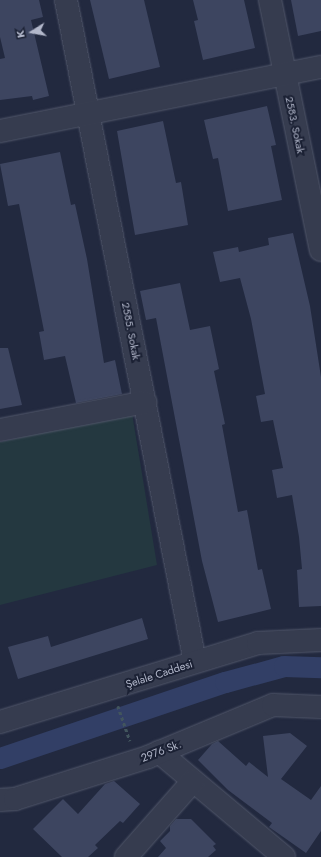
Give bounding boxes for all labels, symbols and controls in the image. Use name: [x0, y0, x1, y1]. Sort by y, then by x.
north arrow: [12, 12, 52, 52]
text: K: [12, 29, 29, 40]
street label: 2583. Sokak: [283, 95, 307, 155]
street label: 2585. Sokak: [119, 301, 143, 361]
street label: Şelale Caddesi: [124, 657, 194, 691]
street label: 2976 Sk.: [139, 737, 183, 765]

